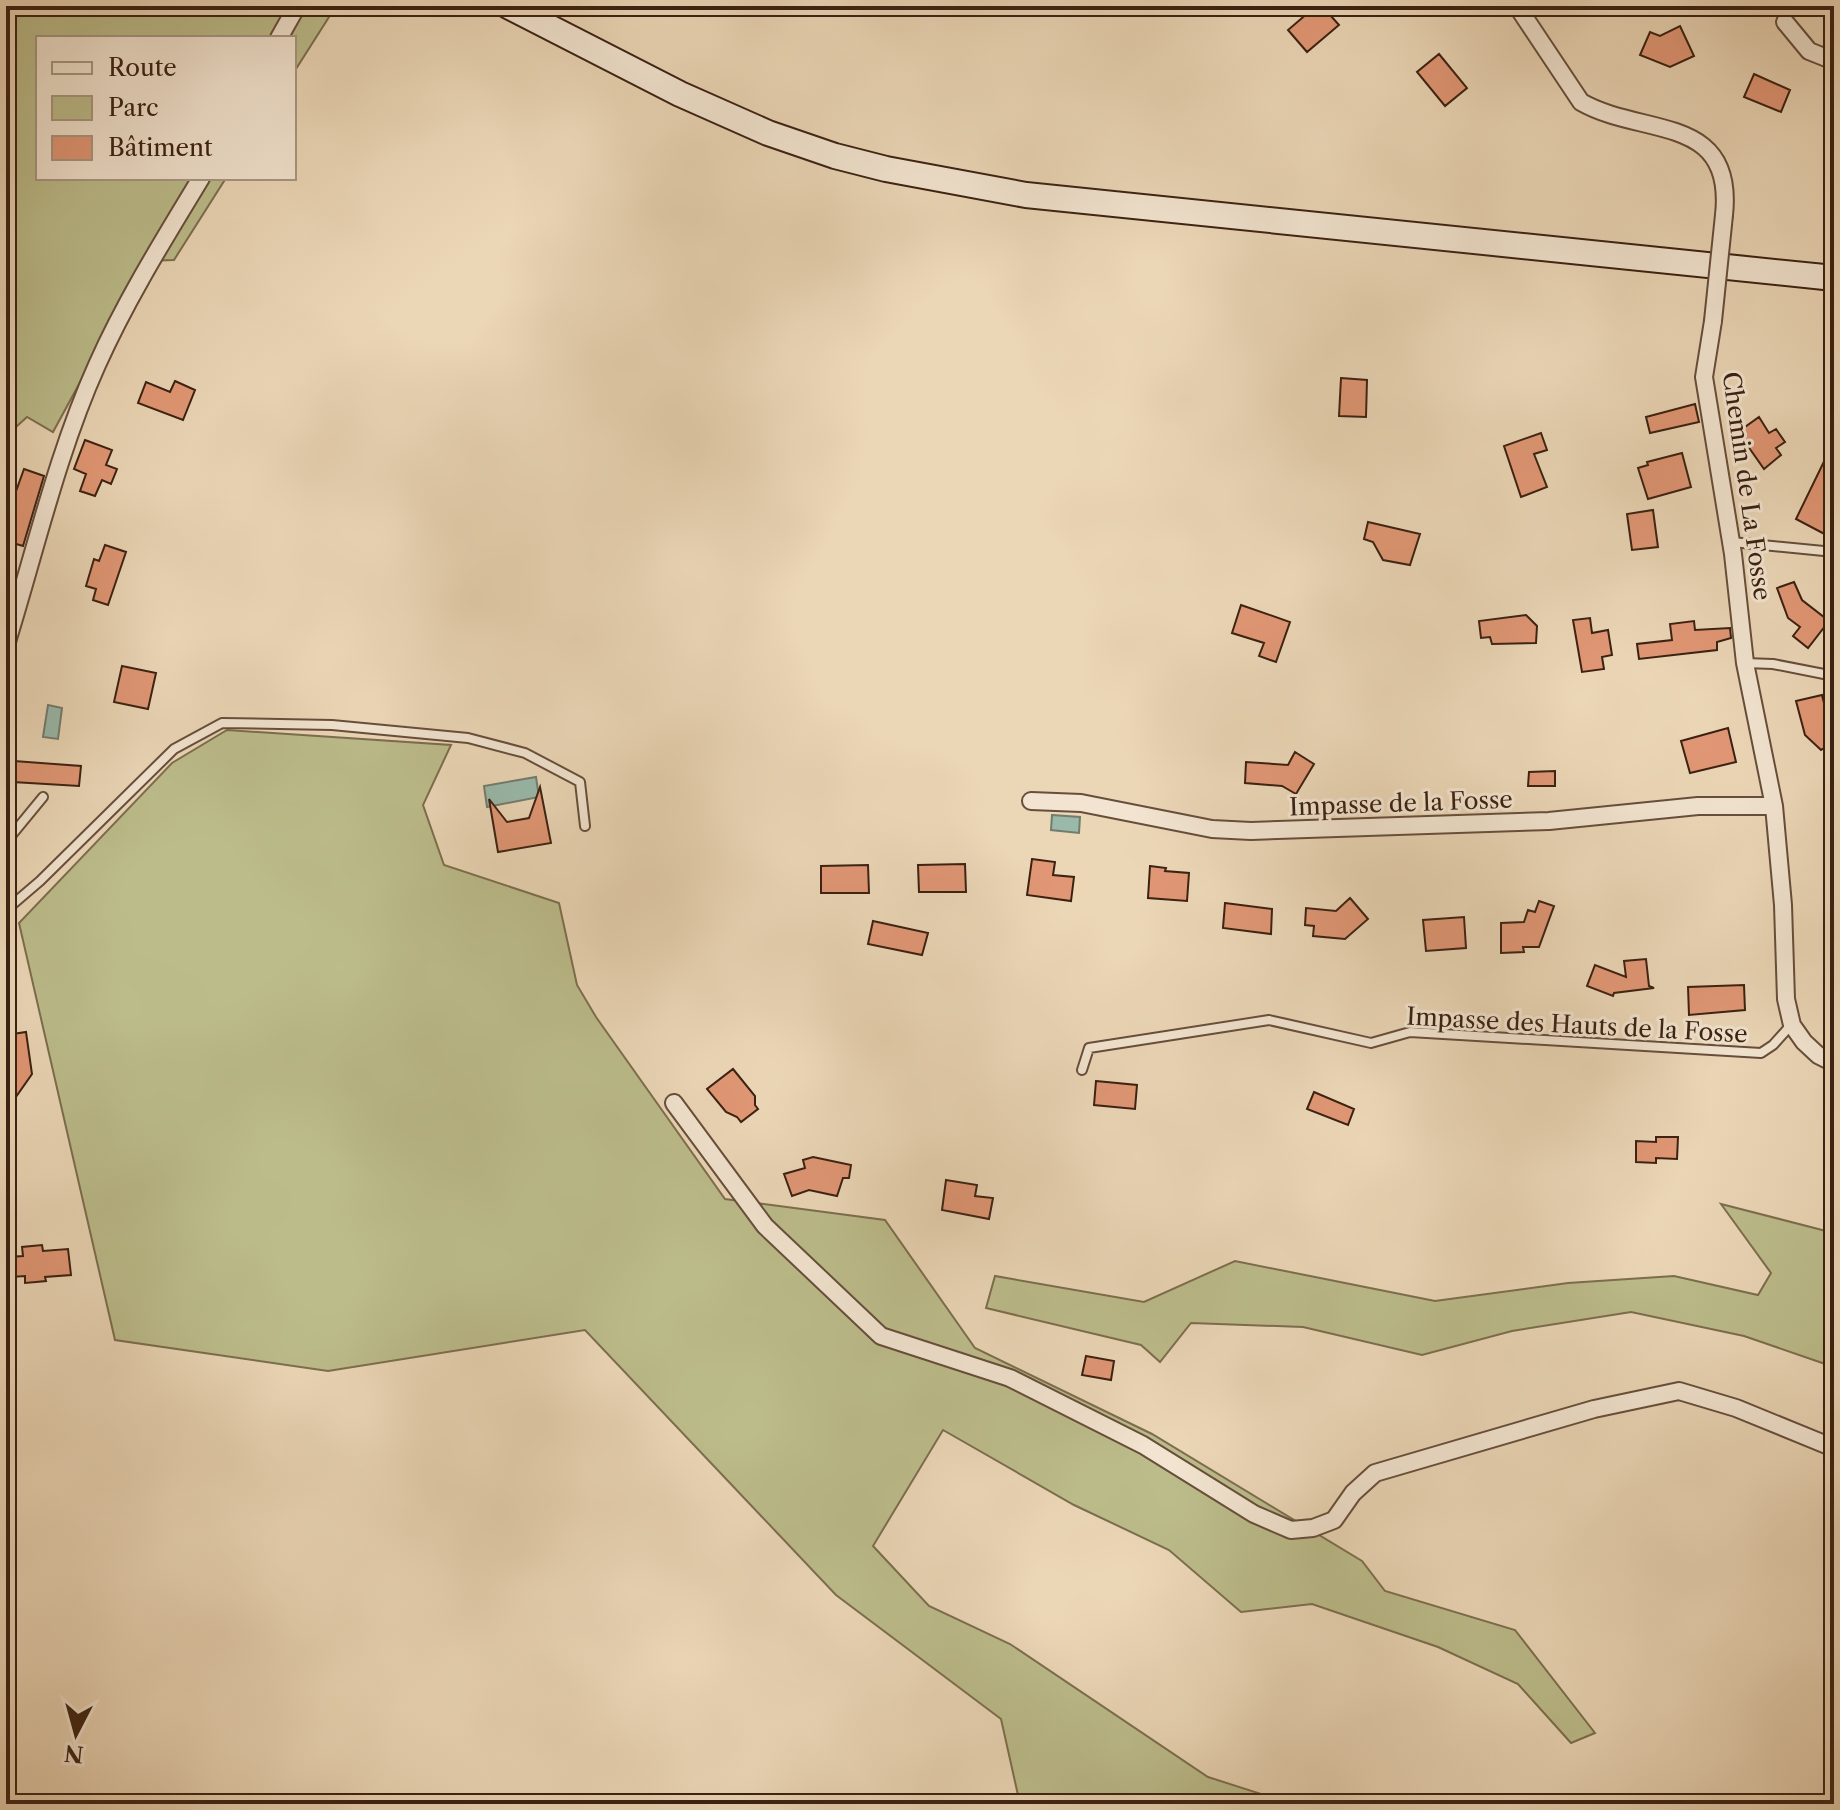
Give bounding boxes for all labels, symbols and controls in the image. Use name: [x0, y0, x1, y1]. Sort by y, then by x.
legend: [36, 36, 296, 180]
text: Route: [108, 53, 177, 82]
text: Parc: [108, 93, 159, 122]
text: Bâtiment: [108, 133, 213, 162]
street label: Chemin de La Fosse: [1717, 370, 1777, 602]
street label: Impasse de la Fosse: [1289, 785, 1513, 821]
street label: Impasse des Hauts de la Fosse: [1406, 1002, 1748, 1048]
north arrow: [36, 1694, 116, 1774]
text: N: [63, 1739, 85, 1768]

